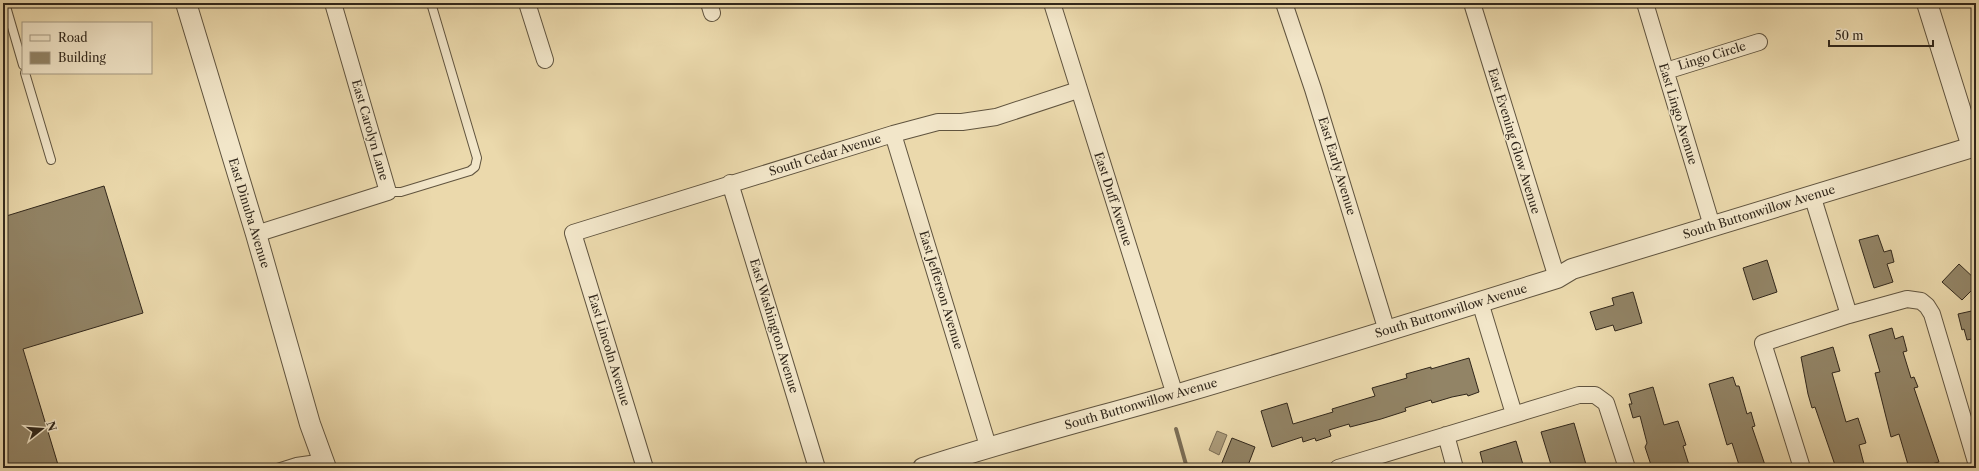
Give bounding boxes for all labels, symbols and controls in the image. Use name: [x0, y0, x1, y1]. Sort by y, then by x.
legend: [22, 22, 152, 74]
scale bar: [1829, 22, 1933, 48]
text: 50 m: [1835, 28, 1864, 43]
text: Road: [58, 30, 88, 45]
street label: Lingo Circle: [1676, 38, 1748, 73]
text: Building: [58, 50, 106, 65]
street label: East Lingo Avenue: [1656, 61, 1701, 167]
street label: East Evening Glow Avenue: [1485, 66, 1544, 216]
street label: East Carolyn Lane: [349, 78, 392, 182]
street label: East Early Avenue: [1315, 115, 1360, 217]
street label: South Cedar Avenue: [767, 130, 883, 179]
street label: East Duff Avenue: [1091, 150, 1136, 248]
street label: East Dinuba Avenue: [226, 156, 273, 270]
street label: South Buttonwillow Avenue: [1681, 181, 1837, 242]
street label: East Jefferson Avenue: [916, 229, 967, 351]
street label: East Washington Avenue: [747, 257, 802, 395]
street label: South Buttonwillow Avenue: [1373, 280, 1529, 341]
street label: East Lincoln Avenue: [585, 292, 634, 408]
street label: South Buttonwillow Avenue: [1063, 374, 1219, 433]
north arrow: [22, 409, 62, 449]
text: N: [43, 419, 60, 433]

